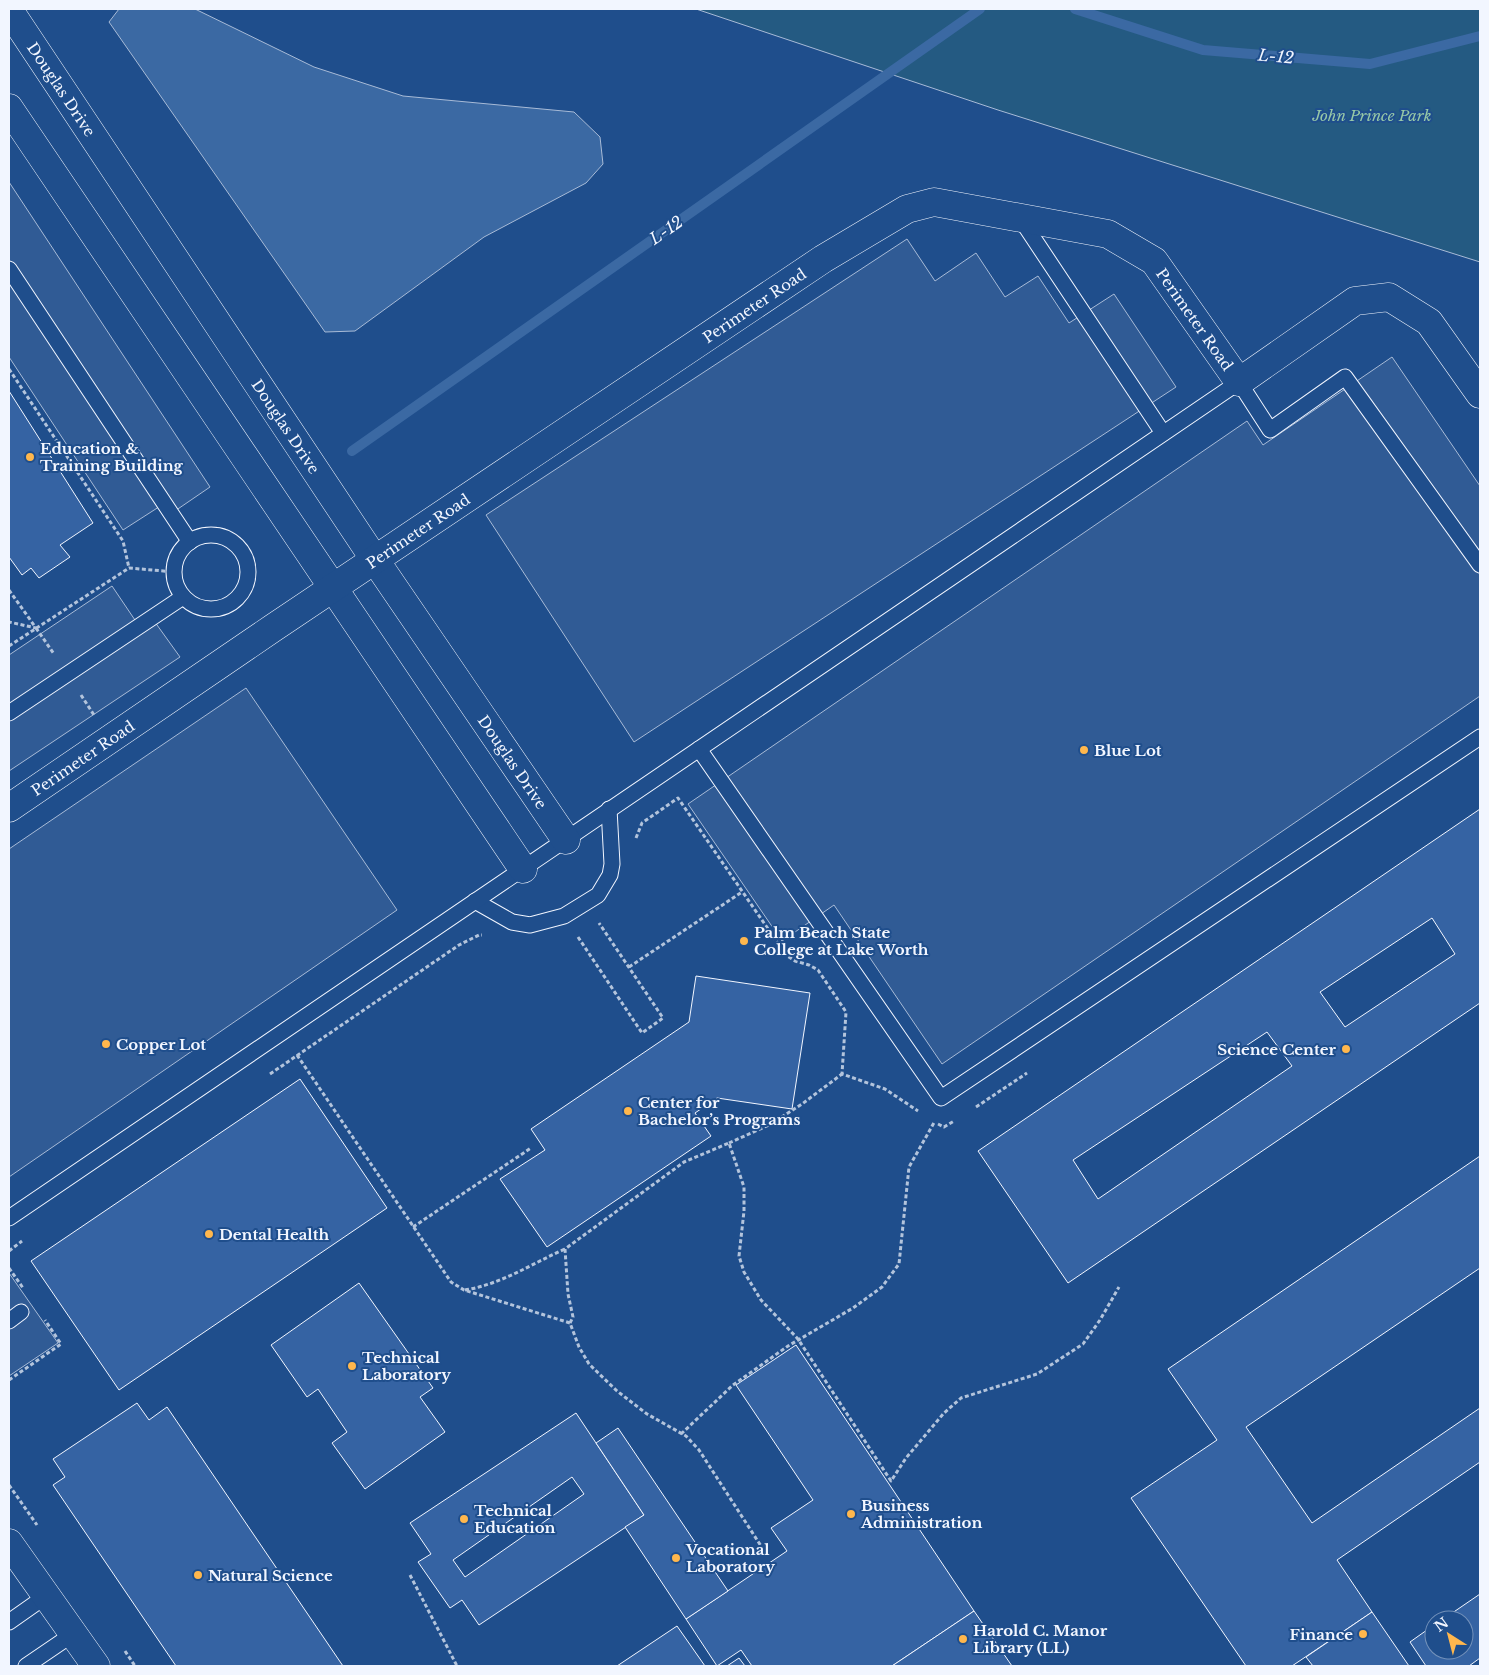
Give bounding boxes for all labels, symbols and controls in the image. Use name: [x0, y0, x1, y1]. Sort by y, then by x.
street label: Douglas Drive: [23, 38, 100, 140]
water label: L-12: [1256, 44, 1295, 68]
park label: John Prince Park: [1312, 106, 1431, 125]
water label: L-12: [645, 211, 687, 249]
street label: Perimeter Road: [699, 264, 810, 347]
street label: Perimeter Road: [1152, 264, 1237, 374]
street label: Douglas Drive: [248, 375, 324, 477]
place label: Education & Training Building: [40, 439, 184, 475]
marker: Education & Training Building: [24, 451, 36, 463]
street label: Perimeter Road: [362, 489, 473, 572]
street label: Douglas Drive: [474, 711, 551, 812]
street label: Perimeter Road: [27, 716, 138, 800]
place label: Blue Lot: [1094, 741, 1162, 760]
marker: Blue Lot: [1078, 744, 1090, 756]
place label: Palm Beach State College at Lake Worth: [754, 923, 929, 959]
marker: Palm Beach State College at Lake Worth: [738, 935, 750, 947]
place label: Copper Lot: [116, 1035, 206, 1054]
marker: Copper Lot: [100, 1038, 112, 1050]
place label: Science Center: [1217, 1040, 1337, 1059]
marker: Science Center: [1340, 1043, 1352, 1055]
place label: Center for Bachelor’s Programs: [638, 1093, 800, 1129]
marker: Center for Bachelor’s Programs: [622, 1105, 634, 1117]
place label: Dental Health: [219, 1225, 329, 1244]
marker: Dental Health: [203, 1228, 215, 1240]
place label: Technical Laboratory: [362, 1348, 451, 1384]
marker: Technical Laboratory: [346, 1360, 358, 1372]
place label: Business Administration: [860, 1496, 982, 1532]
place label: Technical Education: [474, 1501, 556, 1537]
marker: Business Administration: [845, 1508, 857, 1520]
marker: Technical Education: [458, 1513, 470, 1525]
place label: Vocational Laboratory: [685, 1540, 775, 1576]
marker: Vocational Laboratory: [670, 1552, 682, 1564]
place label: Natural Science: [208, 1566, 333, 1585]
marker: Natural Science: [192, 1569, 204, 1581]
north arrow: [1424, 1610, 1474, 1660]
text: N: [1431, 1613, 1452, 1636]
place label: Harold C. Manor Library (LL): [973, 1621, 1108, 1657]
place label: Finance: [1290, 1625, 1353, 1644]
marker: Finance: [1357, 1628, 1369, 1640]
marker: Harold C. Manor Library (LL): [957, 1633, 969, 1645]

